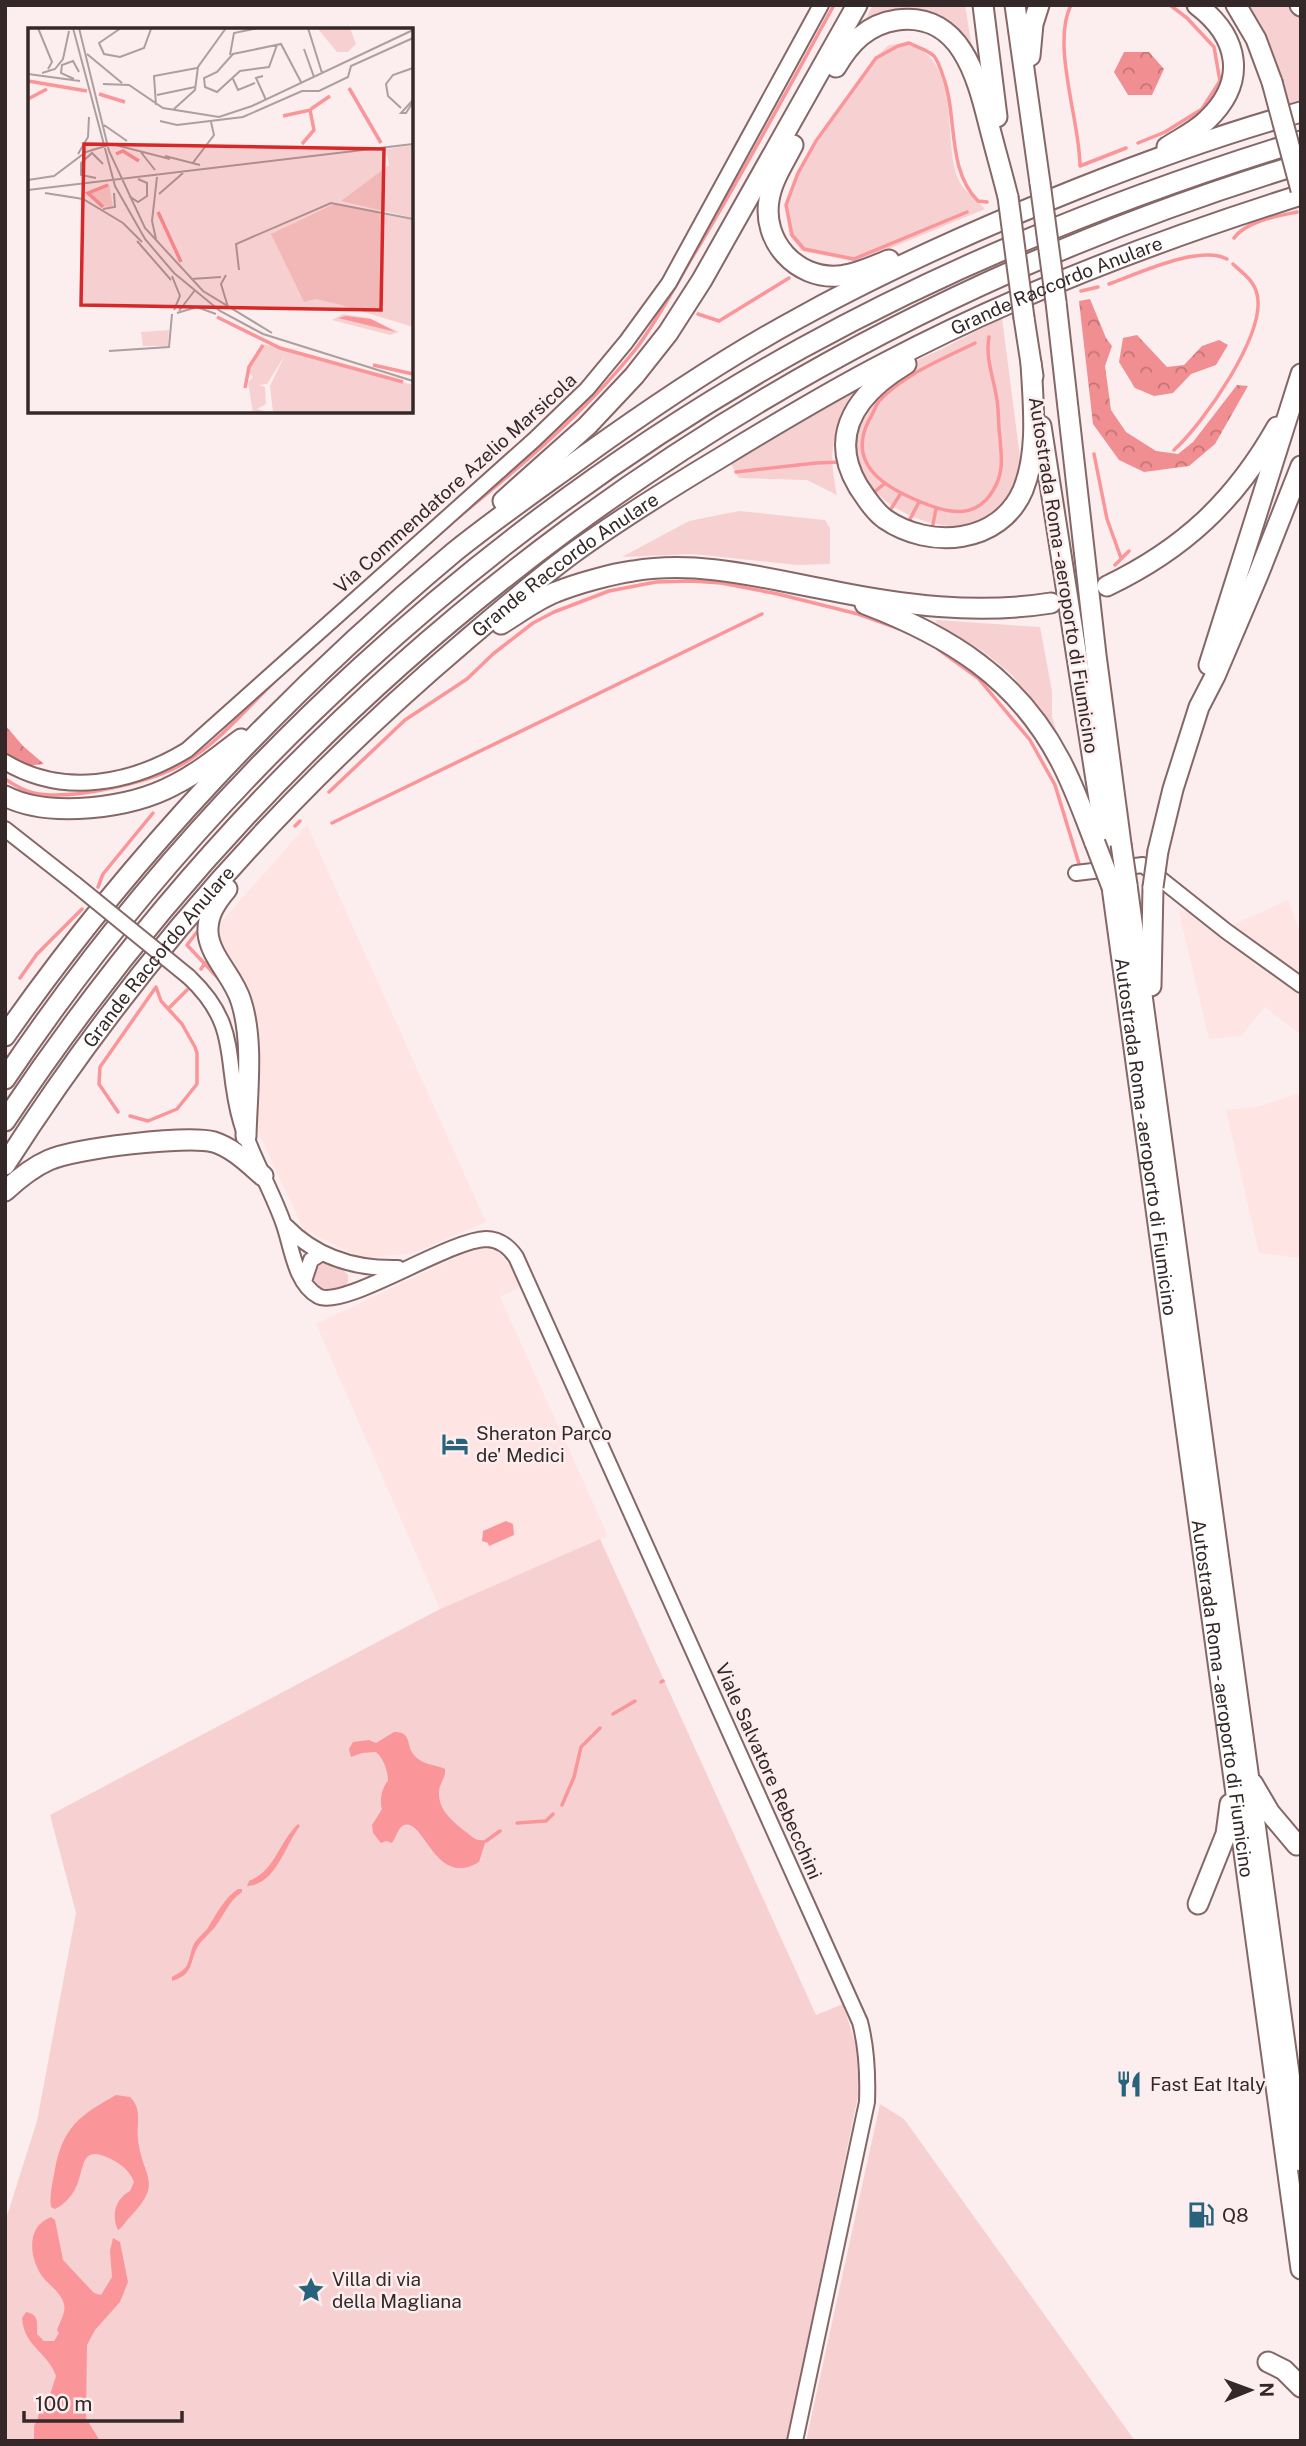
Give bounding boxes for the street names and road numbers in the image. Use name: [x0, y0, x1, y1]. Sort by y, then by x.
street label: Grande Raccordo Anulare: [947, 232, 1165, 339]
street label: Via Commendatore Azelio Marsicola: [329, 368, 581, 598]
street label: Autostrada Roma - aeroporto di Fiumicino: [1025, 395, 1103, 755]
street label: Grande Raccordo Anulare: [467, 488, 662, 641]
street label: Grande Raccordo Anulare: [78, 861, 239, 1052]
street label: Autostrada Roma - aeroporto di Fiumicino: [1111, 956, 1182, 1317]
street label: Autostrada Roma - aeroporto di Fiumicino: [1188, 1518, 1258, 1879]
street label: Viale Salvatore Rebecchini: [711, 1660, 827, 1882]

